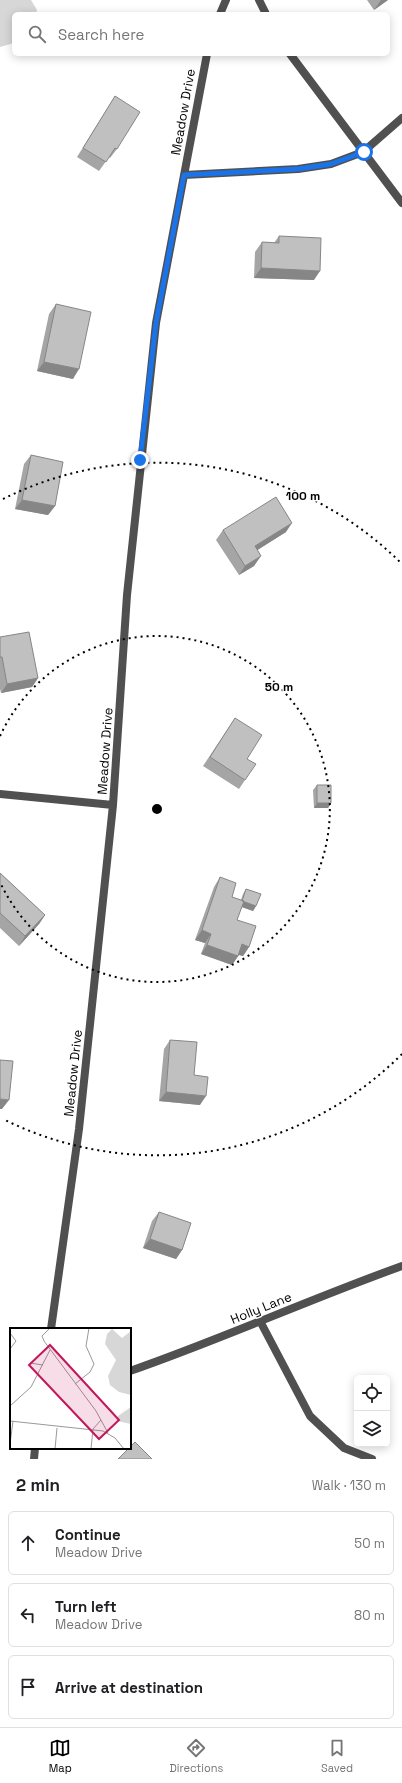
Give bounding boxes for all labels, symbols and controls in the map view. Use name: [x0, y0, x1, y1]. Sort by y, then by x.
search box: [12, 12, 390, 56]
icon: search: [26, 23, 48, 45]
text: Search here: [58, 25, 144, 44]
street label: Meadow Drive: [167, 67, 199, 157]
route start: [355, 143, 373, 161]
route end: [131, 451, 149, 469]
text: 100 m: [286, 488, 320, 504]
text: 50 m: [265, 679, 293, 695]
street label: Meadow Drive: [93, 707, 117, 795]
centre of rings: [150, 802, 164, 816]
street label: Meadow Drive: [60, 1029, 86, 1117]
street label: Holly Lane: [228, 1288, 294, 1328]
inset map: [10, 1328, 131, 1449]
map controls: [354, 1375, 390, 1447]
button: locate: [354, 1375, 390, 1411]
button: layers: [354, 1411, 390, 1447]
text: 2 min: [16, 1474, 60, 1496]
text: Walk · 130 m: [312, 1477, 386, 1494]
text: Continue: [55, 1525, 121, 1544]
icon: ahead: [17, 1532, 39, 1554]
text: 50 m: [354, 1535, 385, 1552]
text: Meadow Drive: [55, 1544, 142, 1561]
text: Turn left: [55, 1597, 117, 1616]
icon: left: [17, 1604, 39, 1626]
text: 80 m: [354, 1607, 385, 1624]
text: Meadow Drive: [55, 1616, 142, 1633]
icon: arrive: [17, 1676, 39, 1698]
text: Arrive at destination: [55, 1678, 203, 1697]
tab: Map: [49, 1737, 72, 1775]
tab: Directions: [169, 1737, 223, 1775]
tab: Saved: [321, 1737, 353, 1775]

